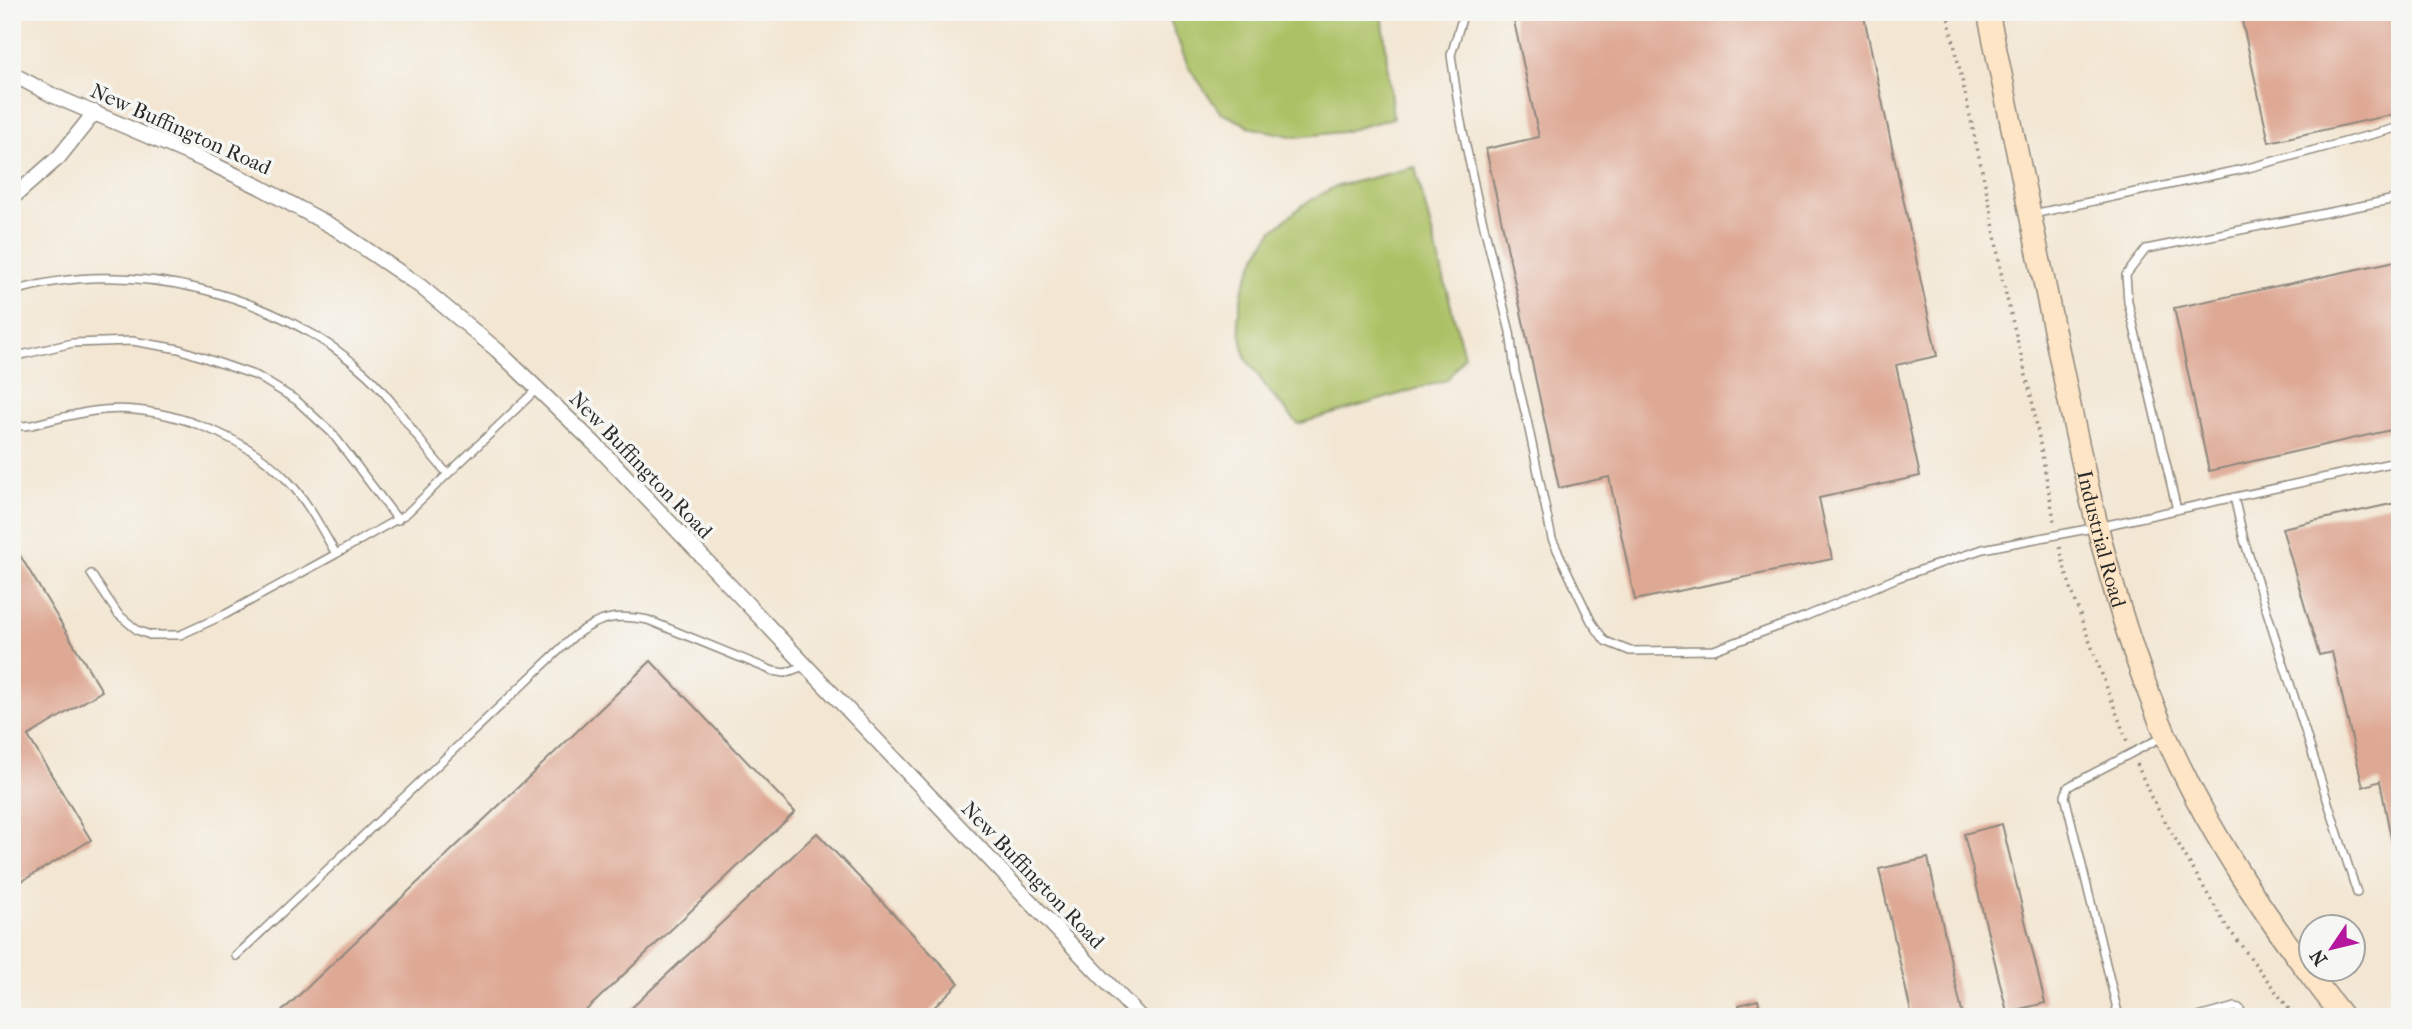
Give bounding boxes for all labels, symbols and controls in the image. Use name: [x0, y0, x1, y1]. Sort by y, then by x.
street label: New Buffington Road: [87, 78, 275, 180]
street label: New Buffington Road: [565, 387, 718, 544]
street label: Industrial Road: [2072, 468, 2131, 611]
street label: New Buffington Road: [957, 797, 1110, 954]
north arrow: [2296, 914, 2366, 984]
text: N: [2305, 944, 2332, 969]

